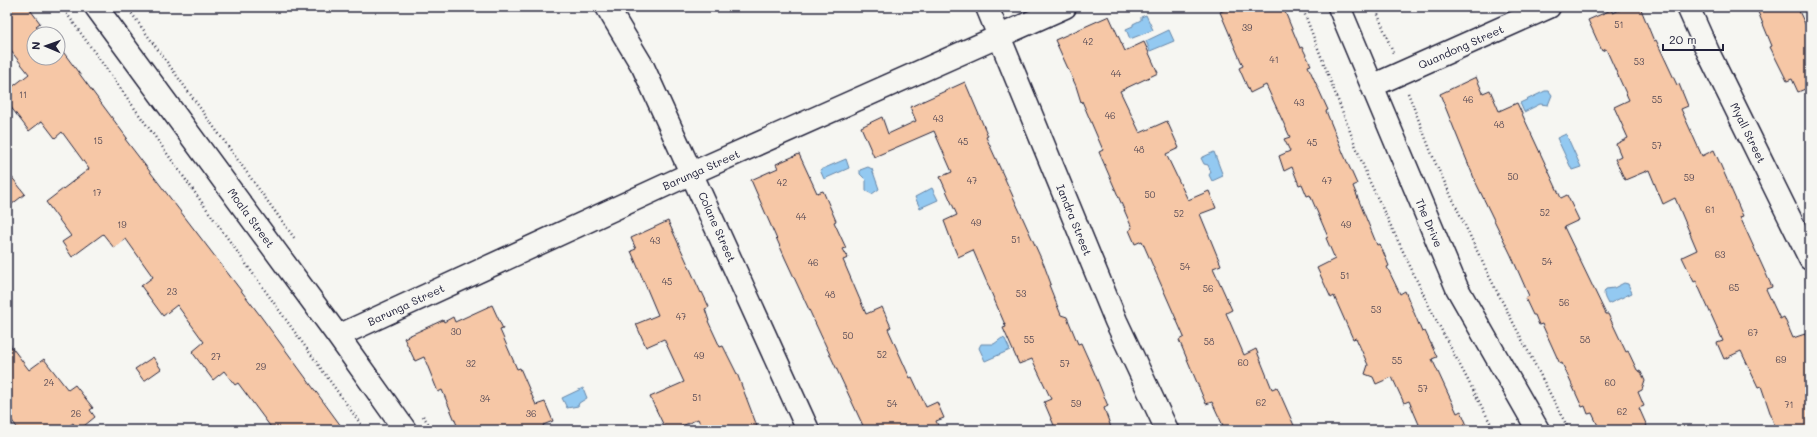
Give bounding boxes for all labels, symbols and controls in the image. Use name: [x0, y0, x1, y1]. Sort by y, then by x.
house number: 51: [1614, 19, 1624, 30]
street label: Quandong Street: [1416, 21, 1506, 72]
house number: 39: [1242, 22, 1253, 33]
north arrow: [26, 26, 66, 66]
scale bar: [1663, 26, 1723, 52]
text: 20 m: [1669, 31, 1697, 47]
house number: 42: [1083, 36, 1093, 47]
text: N: [28, 41, 43, 50]
house number: 41: [1269, 54, 1279, 65]
house number: 53: [1634, 56, 1644, 67]
house number: 44: [1111, 68, 1122, 79]
house number: 11: [19, 89, 27, 100]
house number: 46: [1463, 94, 1473, 105]
house number: 55: [1652, 94, 1662, 105]
house number: 43: [1294, 97, 1304, 108]
street label: Myall Street: [1727, 100, 1770, 166]
house number: 46: [1105, 110, 1115, 121]
house number: 43: [933, 113, 943, 124]
house number: 48: [1494, 119, 1505, 130]
house number: 15: [93, 135, 103, 146]
house number: 45: [958, 136, 968, 147]
house number: 45: [1307, 137, 1317, 148]
house number: 57: [1652, 140, 1662, 151]
house number: 48: [1134, 144, 1145, 155]
street label: Barunga Street: [660, 146, 742, 193]
house number: 50: [1508, 171, 1519, 182]
house number: 59: [1684, 172, 1695, 183]
house number: 47: [967, 175, 977, 186]
house number: 47: [1322, 175, 1332, 186]
house number: 42: [777, 177, 787, 188]
street label: Iandra Street: [1053, 182, 1096, 258]
street label: Moala Street: [225, 185, 278, 251]
house number: 17: [92, 187, 102, 198]
street label: Colane Street: [695, 189, 740, 264]
house number: 50: [1145, 189, 1156, 200]
street label: The Drive: [1412, 196, 1447, 250]
house number: 61: [1705, 204, 1715, 215]
house number: 52: [1540, 207, 1550, 218]
house number: 52: [1174, 208, 1184, 219]
house number: 44: [796, 211, 807, 222]
house number: 49: [971, 217, 982, 228]
house number: 19: [117, 219, 127, 230]
house number: 49: [1341, 219, 1352, 230]
house number: 51: [1011, 234, 1021, 245]
house number: 43: [650, 235, 660, 246]
house number: 63: [1715, 249, 1725, 260]
house number: 54: [1542, 256, 1553, 267]
house number: 46: [808, 257, 818, 268]
house number: 54: [1180, 261, 1191, 272]
house number: 51: [1340, 270, 1350, 281]
house number: 45: [662, 276, 672, 287]
street label: Barunga Street: [365, 280, 447, 329]
house number: 65: [1729, 282, 1739, 293]
house number: 56: [1203, 283, 1213, 294]
house number: 23: [167, 286, 177, 297]
house number: 53: [1016, 288, 1026, 299]
house number: 48: [825, 289, 836, 300]
house number: 56: [1559, 297, 1569, 308]
house number: 53: [1371, 304, 1381, 315]
house number: 47: [676, 311, 686, 322]
house number: 30: [451, 326, 462, 337]
house number: 67: [1748, 327, 1758, 338]
house number: 50: [843, 330, 854, 341]
house number: 55: [1024, 334, 1034, 345]
house number: 58: [1580, 334, 1591, 345]
house number: 58: [1204, 336, 1215, 347]
house number: 52: [877, 349, 887, 360]
house number: 49: [694, 350, 705, 361]
house number: 27: [211, 351, 221, 362]
house number: 69: [1776, 354, 1787, 365]
house number: 55: [1392, 355, 1402, 366]
house number: 60: [1238, 357, 1249, 368]
house number: 32: [466, 358, 476, 369]
house number: 57: [1060, 358, 1070, 369]
house number: 29: [256, 361, 267, 372]
house number: 24: [44, 377, 55, 388]
house number: 60: [1605, 377, 1616, 388]
house number: 57: [1418, 383, 1428, 394]
house number: 51: [692, 392, 702, 403]
house number: 34: [480, 393, 491, 404]
house number: 62: [1256, 397, 1266, 408]
house number: 54: [887, 398, 898, 409]
house number: 59: [1071, 398, 1082, 409]
house number: 71: [1784, 399, 1794, 410]
house number: 62: [1617, 406, 1627, 417]
house number: 26: [71, 408, 81, 419]
house number: 36: [526, 408, 536, 419]

